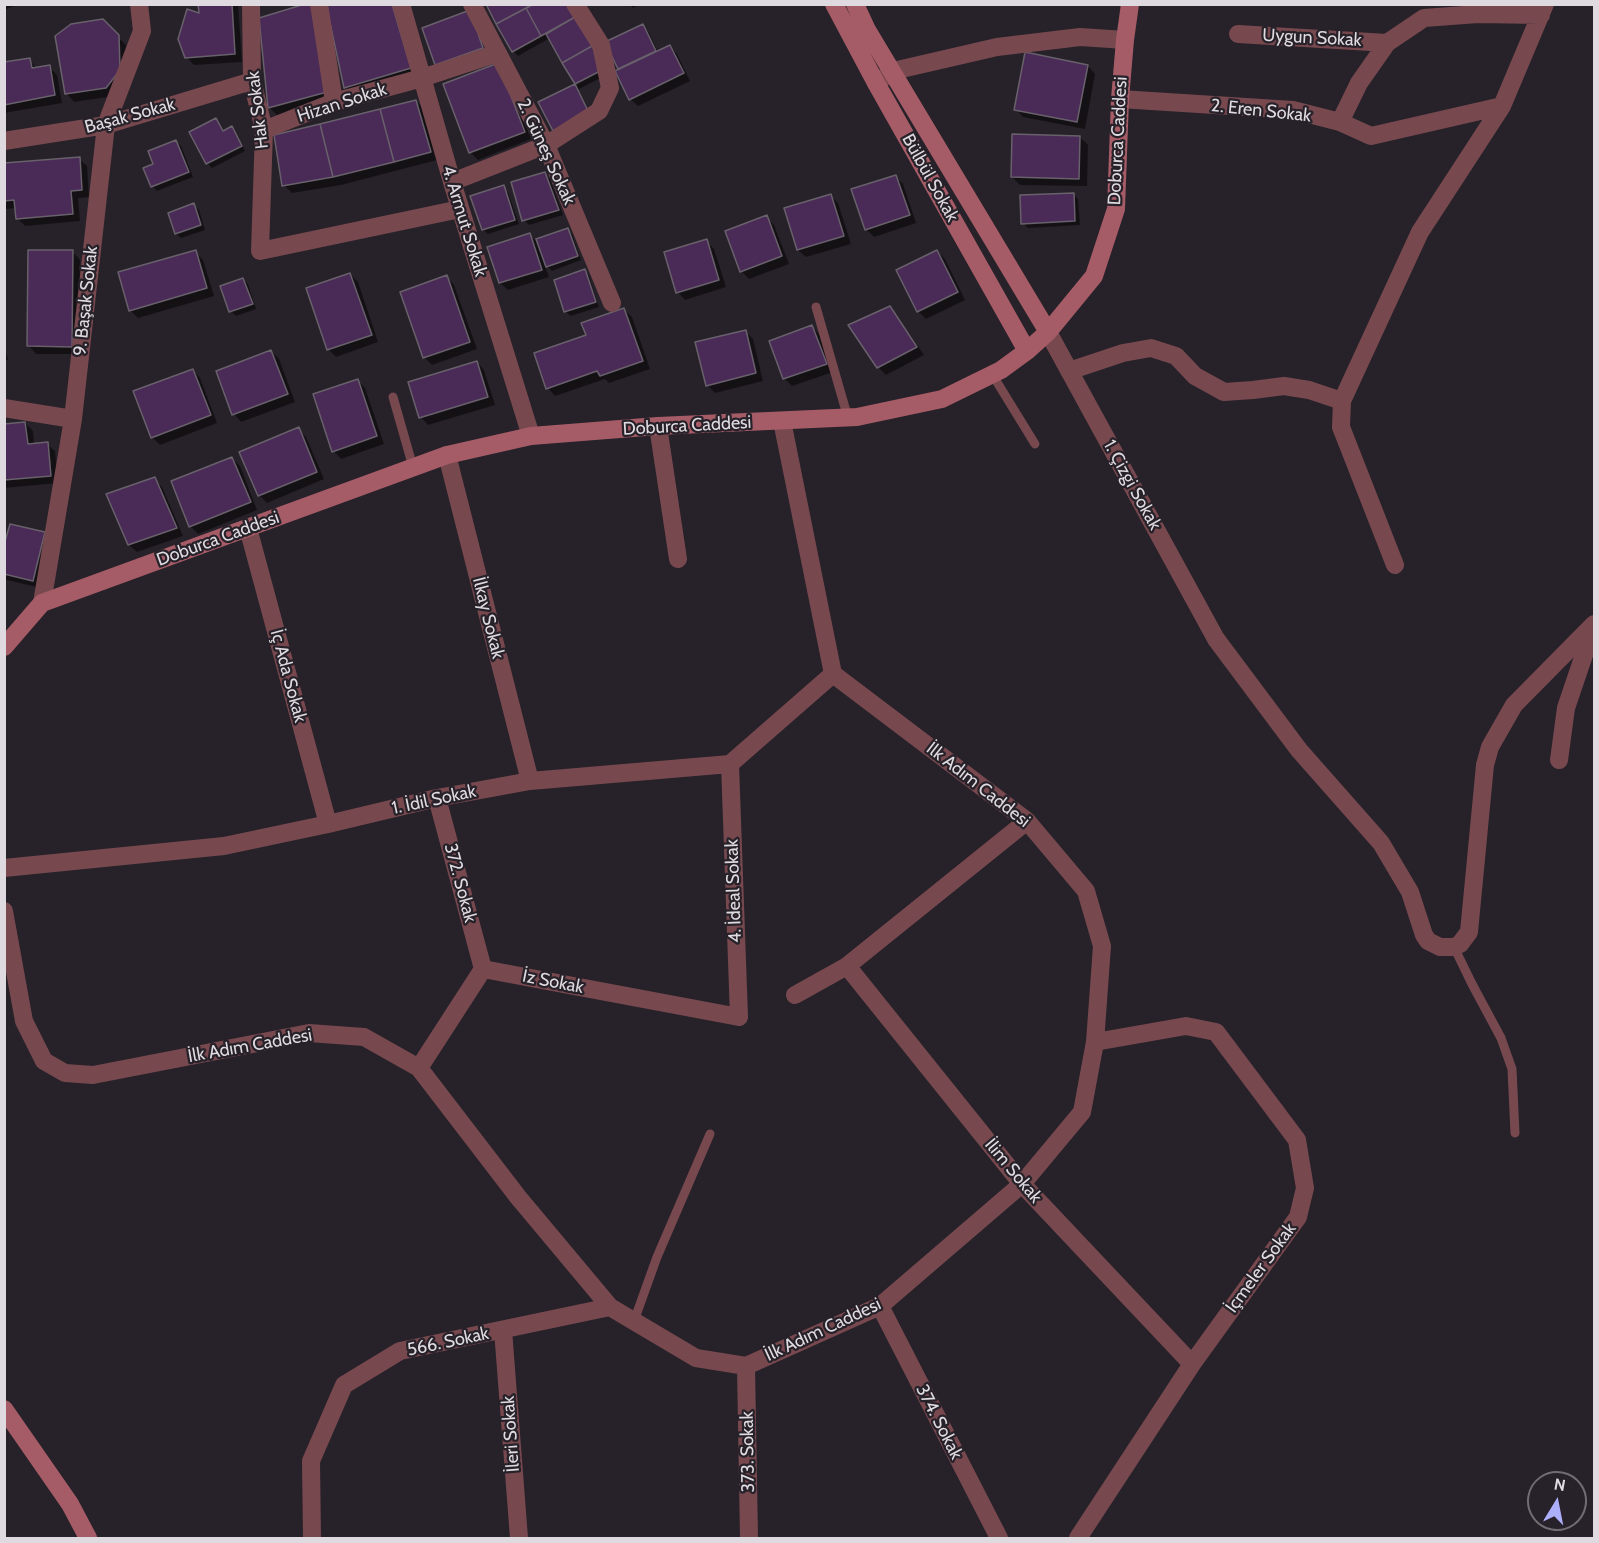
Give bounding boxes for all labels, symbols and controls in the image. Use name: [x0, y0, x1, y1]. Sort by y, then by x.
street label: Uygun Sokak: [1262, 25, 1362, 51]
street label: Hak Sokak: [243, 70, 273, 150]
street label: Doburca Caddesi: [1104, 76, 1132, 206]
street label: Hizan Sokak: [295, 78, 389, 128]
street label: Başak Sokak: [82, 94, 178, 138]
street label: 2. Eren Sokak: [1210, 95, 1312, 127]
street label: 2. Güneş Sokak: [512, 96, 580, 208]
street label: Bülbül Sokak: [897, 130, 963, 226]
street label: 4. Armut Sokak: [437, 163, 491, 279]
street label: 9. Başak Sokak: [69, 245, 103, 357]
street label: Doburca Caddesi: [622, 412, 752, 440]
street label: 1. Çizgi Sokak: [1098, 436, 1166, 534]
street label: Doburca Caddesi: [154, 507, 282, 571]
street label: İlkay Sokak: [467, 575, 509, 661]
street label: İç Ada Sokak: [265, 627, 311, 725]
street label: İlk Adım Caddesi: [922, 738, 1034, 832]
street label: 1. İdil Sokak: [390, 781, 478, 819]
street label: 4. İdeal Sokak: [721, 839, 747, 943]
street label: 372. Sokak: [439, 841, 481, 925]
street label: İz Sokak: [520, 965, 586, 999]
street label: İlk Adım Caddesi: [186, 1024, 314, 1068]
street label: İlim Sokak: [980, 1134, 1046, 1208]
street label: İçmeler Sokak: [1221, 1219, 1301, 1317]
street label: İlk Adım Caddesi: [761, 1294, 885, 1366]
street label: 566. Sokak: [405, 1323, 491, 1361]
street label: 374. Sokak: [911, 1381, 967, 1463]
street label: İleri Sokak: [498, 1395, 524, 1473]
street label: 373. Sokak: [736, 1411, 760, 1493]
north arrow: [1527, 1471, 1587, 1531]
text: N: [1553, 1474, 1567, 1495]

